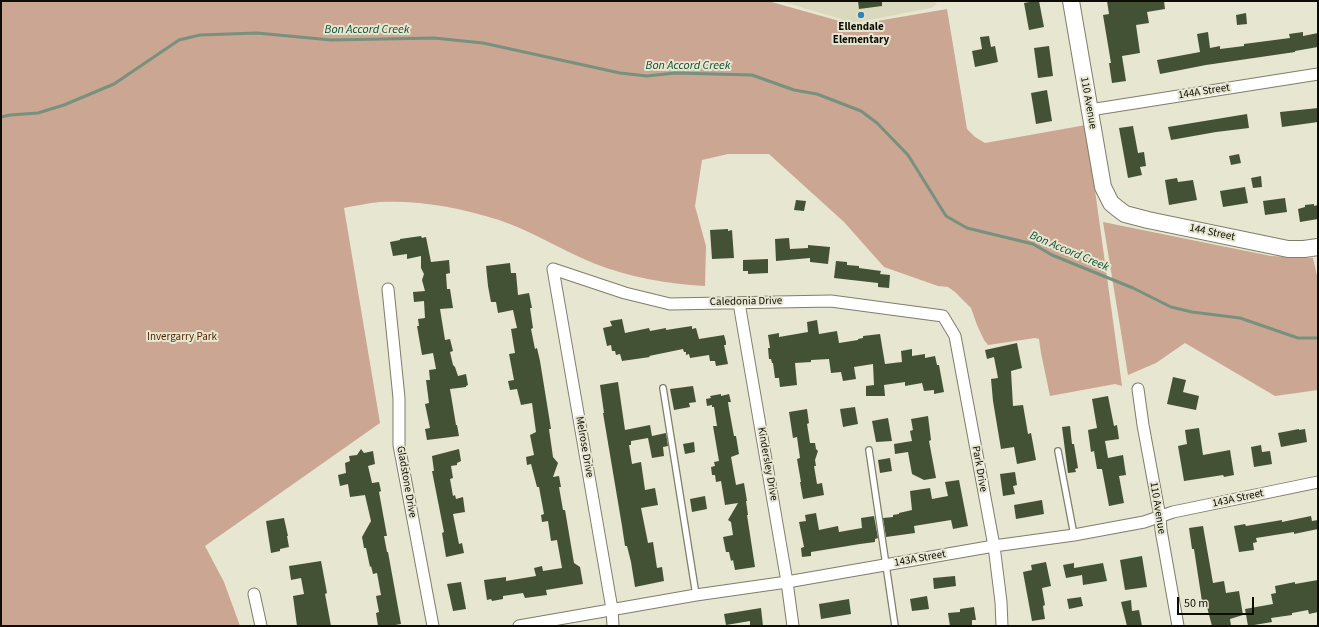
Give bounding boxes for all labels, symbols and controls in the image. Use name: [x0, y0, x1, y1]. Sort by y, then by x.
marker: Ellendale Elementary: [856, 10, 866, 20]
place label: Ellendale Elementary: [833, 21, 889, 47]
water label: Bon Accord Creek: [325, 23, 409, 37]
water label: Bon Accord Creek: [646, 59, 730, 73]
street label: 110 Avenue: [1077, 76, 1099, 130]
street label: 144A Street: [1177, 81, 1231, 103]
street label: 144 Street: [1188, 222, 1236, 244]
water label: Bon Accord Creek: [1027, 229, 1111, 275]
street label: Caledonia Drive: [710, 295, 782, 309]
park label: Invergarry Park: [147, 331, 217, 345]
street label: Melrose Drive: [572, 415, 596, 479]
street label: Kindersley Drive: [754, 426, 780, 502]
street label: Gladstone Drive: [393, 445, 419, 519]
street label: Park Drive: [968, 445, 990, 493]
street label: 110 Avenue: [1146, 481, 1168, 535]
street label: 143A Street: [1211, 487, 1265, 511]
street label: 143A Street: [893, 548, 947, 570]
scale bar: [1179, 589, 1256, 615]
text: 50 m: [1184, 595, 1208, 612]

